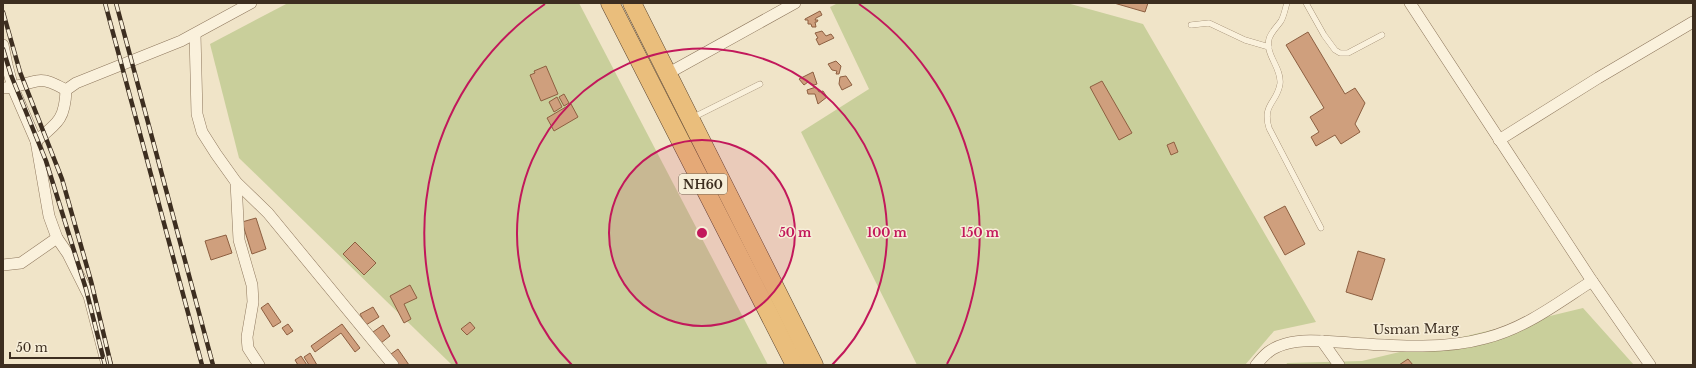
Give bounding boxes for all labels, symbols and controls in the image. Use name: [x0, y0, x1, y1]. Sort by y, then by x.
road number: NH60: [679, 174, 727, 194]
text: 50 m: [779, 225, 812, 240]
text: 100 m: [867, 225, 908, 240]
text: 150 m: [961, 225, 1000, 240]
centre of rings: [695, 226, 709, 240]
street label: Usman Marg: [1373, 320, 1459, 338]
scale bar: [10, 334, 103, 360]
text: 50 m: [16, 340, 48, 355]

